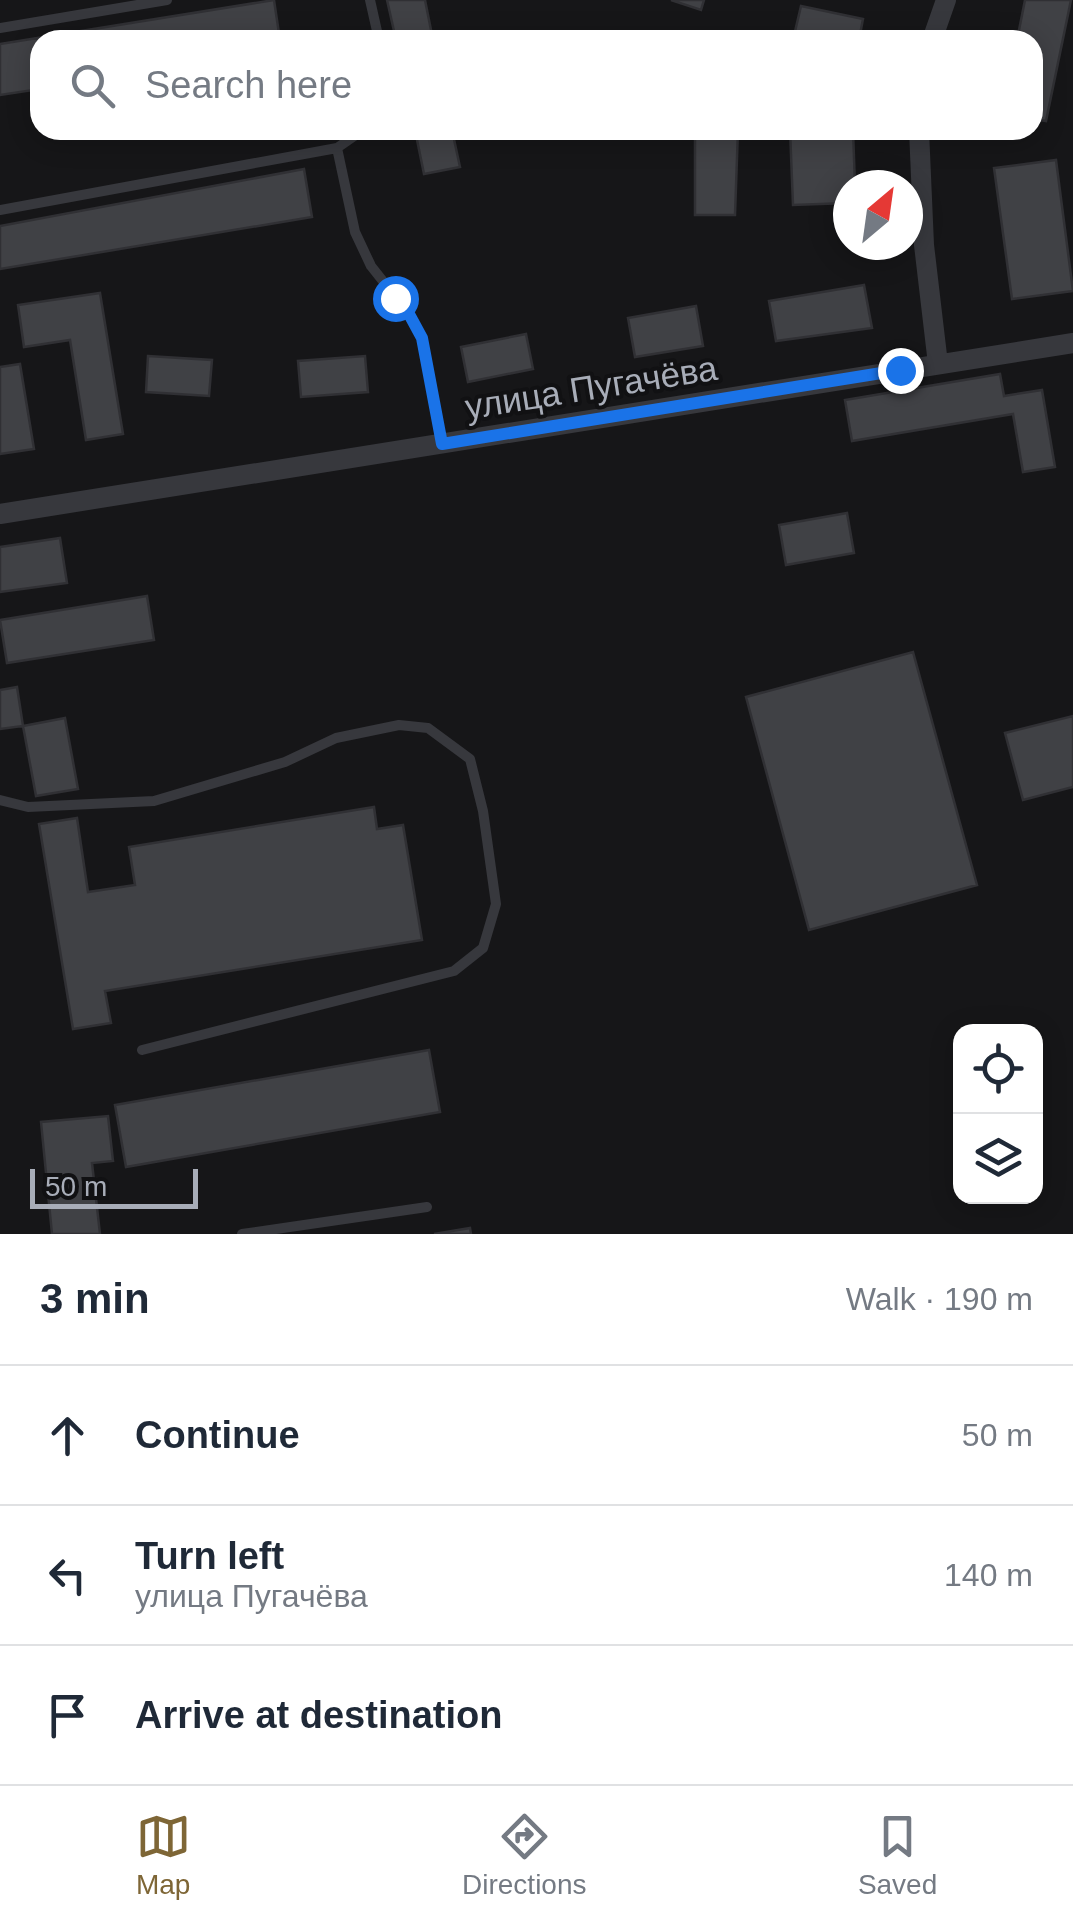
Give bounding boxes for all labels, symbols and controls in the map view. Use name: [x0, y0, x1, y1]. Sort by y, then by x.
search box: [30, 30, 1043, 140]
icon: search: [65, 58, 120, 113]
text: Search here: [145, 64, 352, 106]
north arrow: [833, 170, 923, 260]
route start: [373, 276, 419, 322]
street label: улица Пугачёва: [462, 348, 720, 426]
route end: [878, 348, 924, 394]
map controls: [953, 1024, 1043, 1204]
button: locate: [953, 1024, 1043, 1114]
button: layers: [953, 1114, 1043, 1204]
scale bar: [30, 1164, 198, 1208]
text: 50 m: [45, 1171, 107, 1202]
text: 3 min: [40, 1275, 150, 1322]
text: Walk · 190 m: [846, 1281, 1033, 1317]
icon: ahead: [40, 1408, 95, 1463]
text: Continue: [135, 1414, 300, 1456]
text: 50 m: [962, 1417, 1033, 1453]
text: Turn left: [135, 1535, 284, 1577]
icon: left: [40, 1548, 95, 1603]
text: 140 m: [944, 1557, 1033, 1593]
text: улица Пугачёва: [135, 1578, 368, 1614]
icon: arrive: [40, 1688, 95, 1743]
text: Arrive at destination: [135, 1694, 502, 1736]
tab: Map: [136, 1809, 191, 1901]
tab: Directions: [462, 1809, 587, 1901]
tab: Saved: [858, 1809, 937, 1901]

